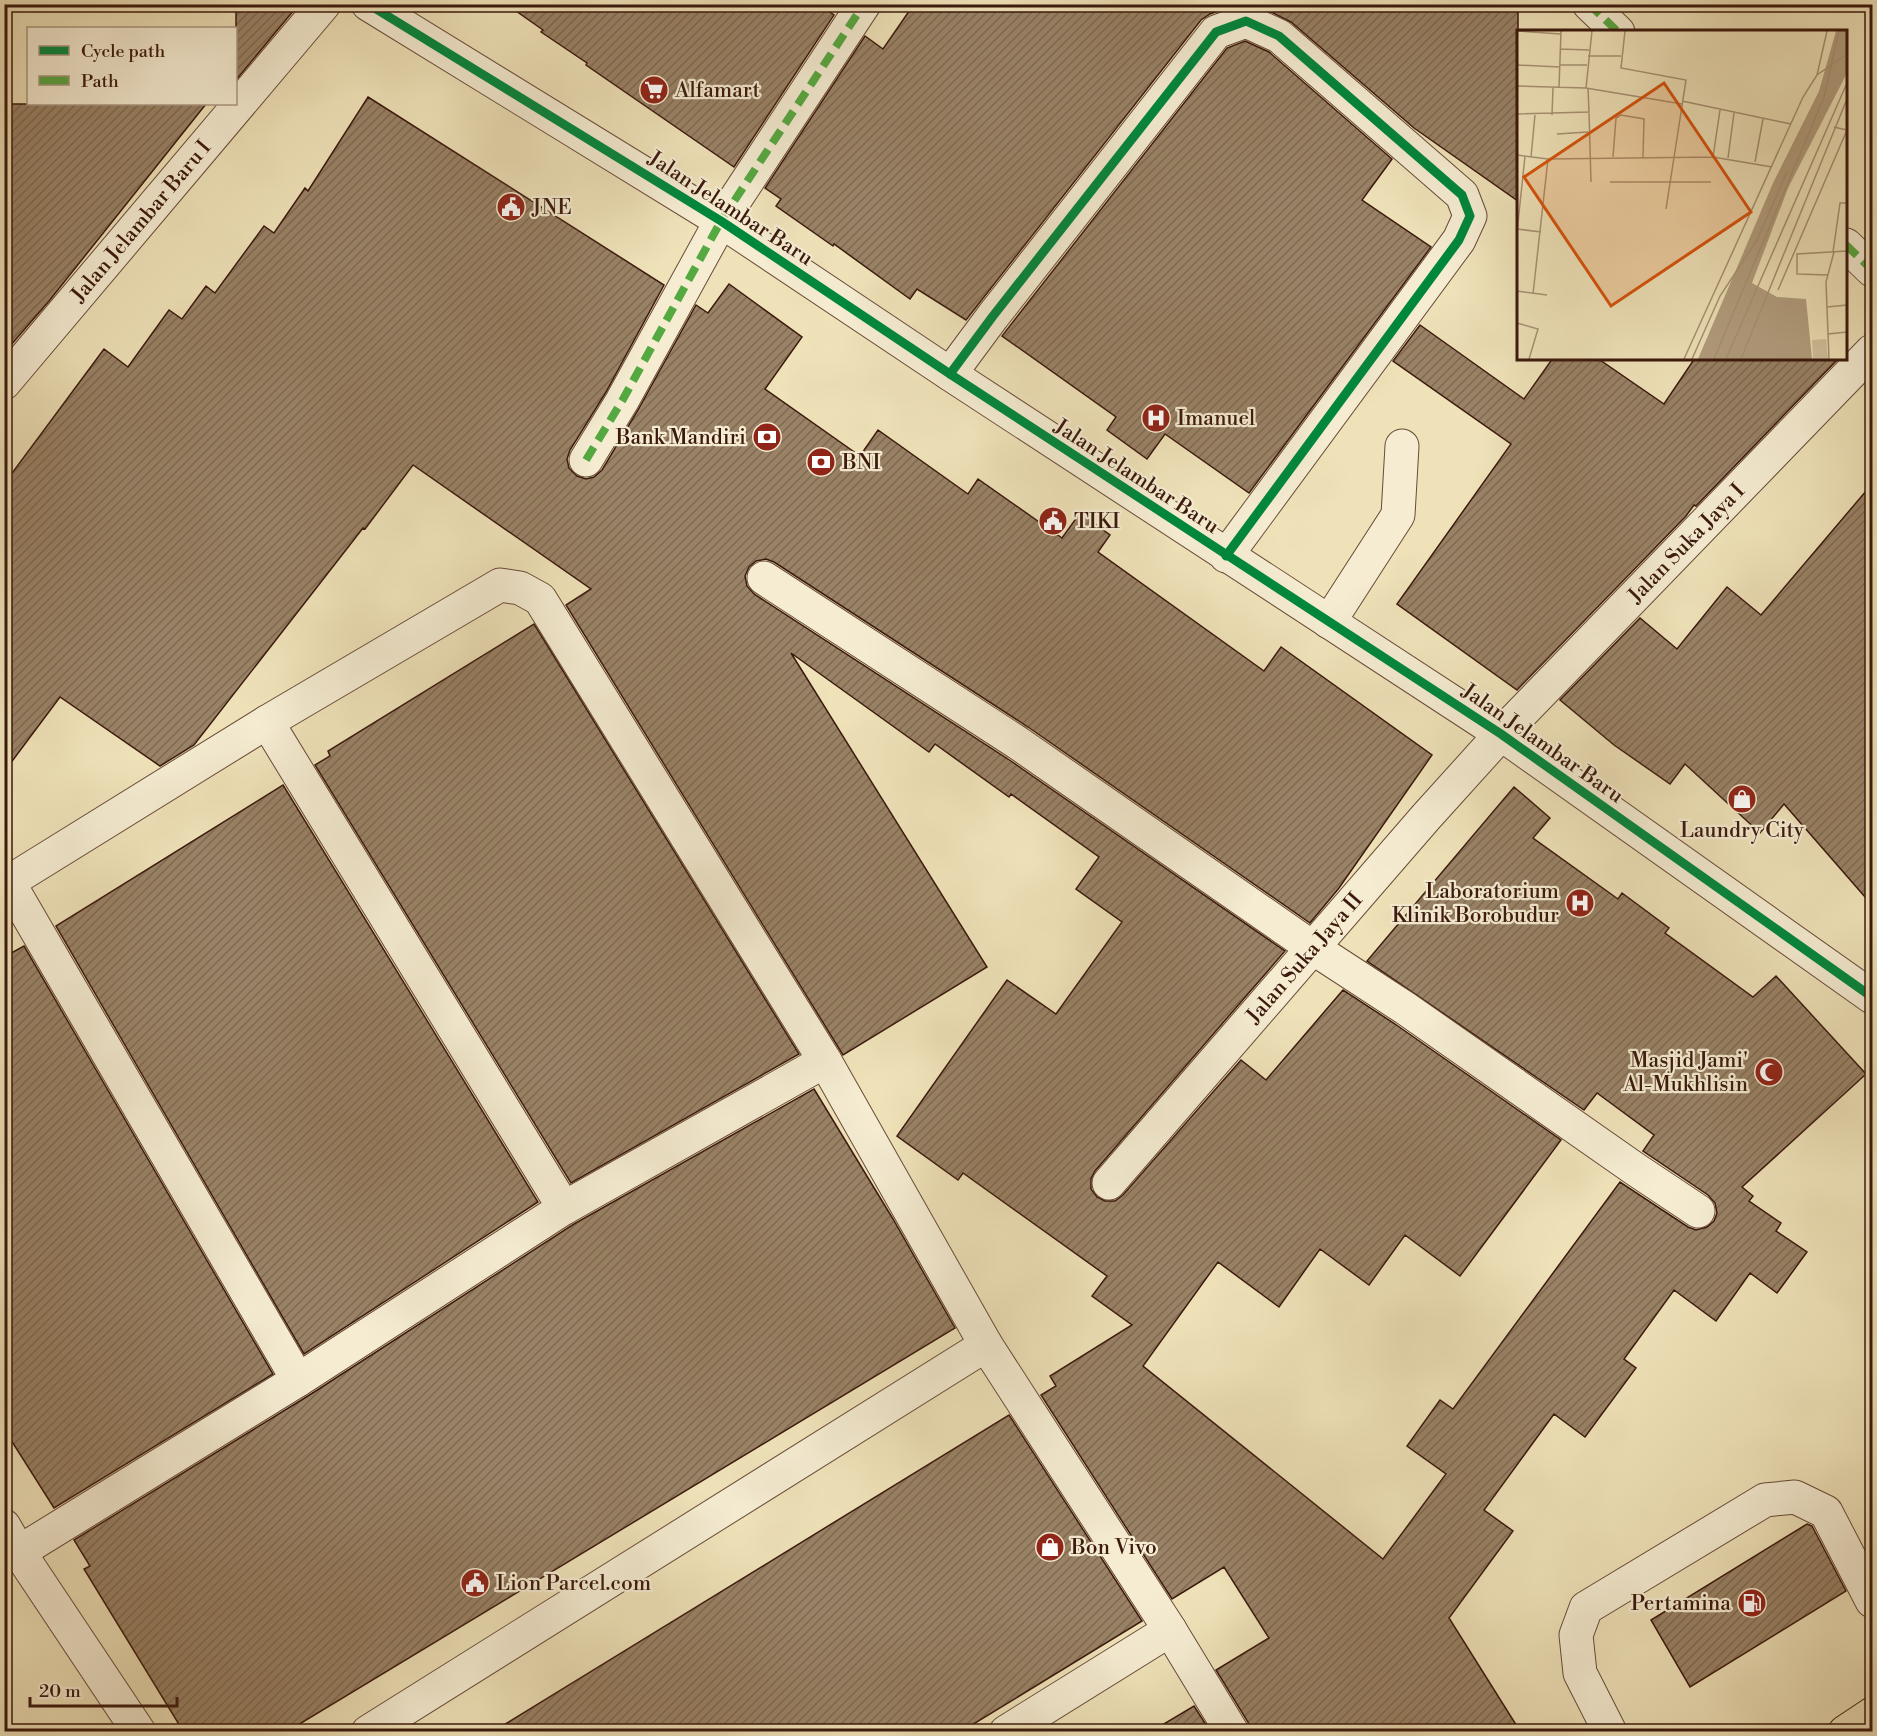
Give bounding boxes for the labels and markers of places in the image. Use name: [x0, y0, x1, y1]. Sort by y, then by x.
supermarket icon: Alfamart: [638, 74, 670, 106]
place label: Alfamart: [674, 78, 761, 104]
public building icon: JNE: [495, 191, 527, 223]
place label: JNE: [531, 195, 572, 221]
hospital icon: Imanuel: [1140, 402, 1172, 434]
place label: Imanuel: [1177, 406, 1255, 432]
bank icon: Bank Mandiri: [751, 421, 783, 453]
place label: Bank Mandiri: [615, 425, 746, 451]
bank icon: BNI: [805, 446, 837, 478]
place label: BNI: [841, 450, 880, 476]
public building icon: TIKI: [1037, 505, 1069, 537]
place label: TIKI: [1074, 509, 1120, 535]
shop icon: Laundry City: [1726, 783, 1758, 815]
place label: Laundry City: [1680, 818, 1805, 844]
place label: Laboratorium Klinik Borobudur: [1392, 879, 1559, 929]
hospital icon: Laboratorium Klinik Borobudur: [1564, 887, 1596, 919]
place label: Masjid Jami' Al-Mukhlisin: [1622, 1048, 1748, 1098]
mosque icon: Masjid Jami' Al-Mukhlisin: [1753, 1056, 1785, 1088]
shop icon: Bon Vivo: [1034, 1531, 1066, 1563]
place label: Bon Vivo: [1070, 1535, 1157, 1561]
public building icon: Lion Parcel.com: [459, 1567, 491, 1599]
place label: Lion Parcel.com: [496, 1571, 651, 1597]
fuel station icon: Pertamina: [1736, 1587, 1768, 1619]
place label: Pertamina: [1631, 1591, 1731, 1617]

